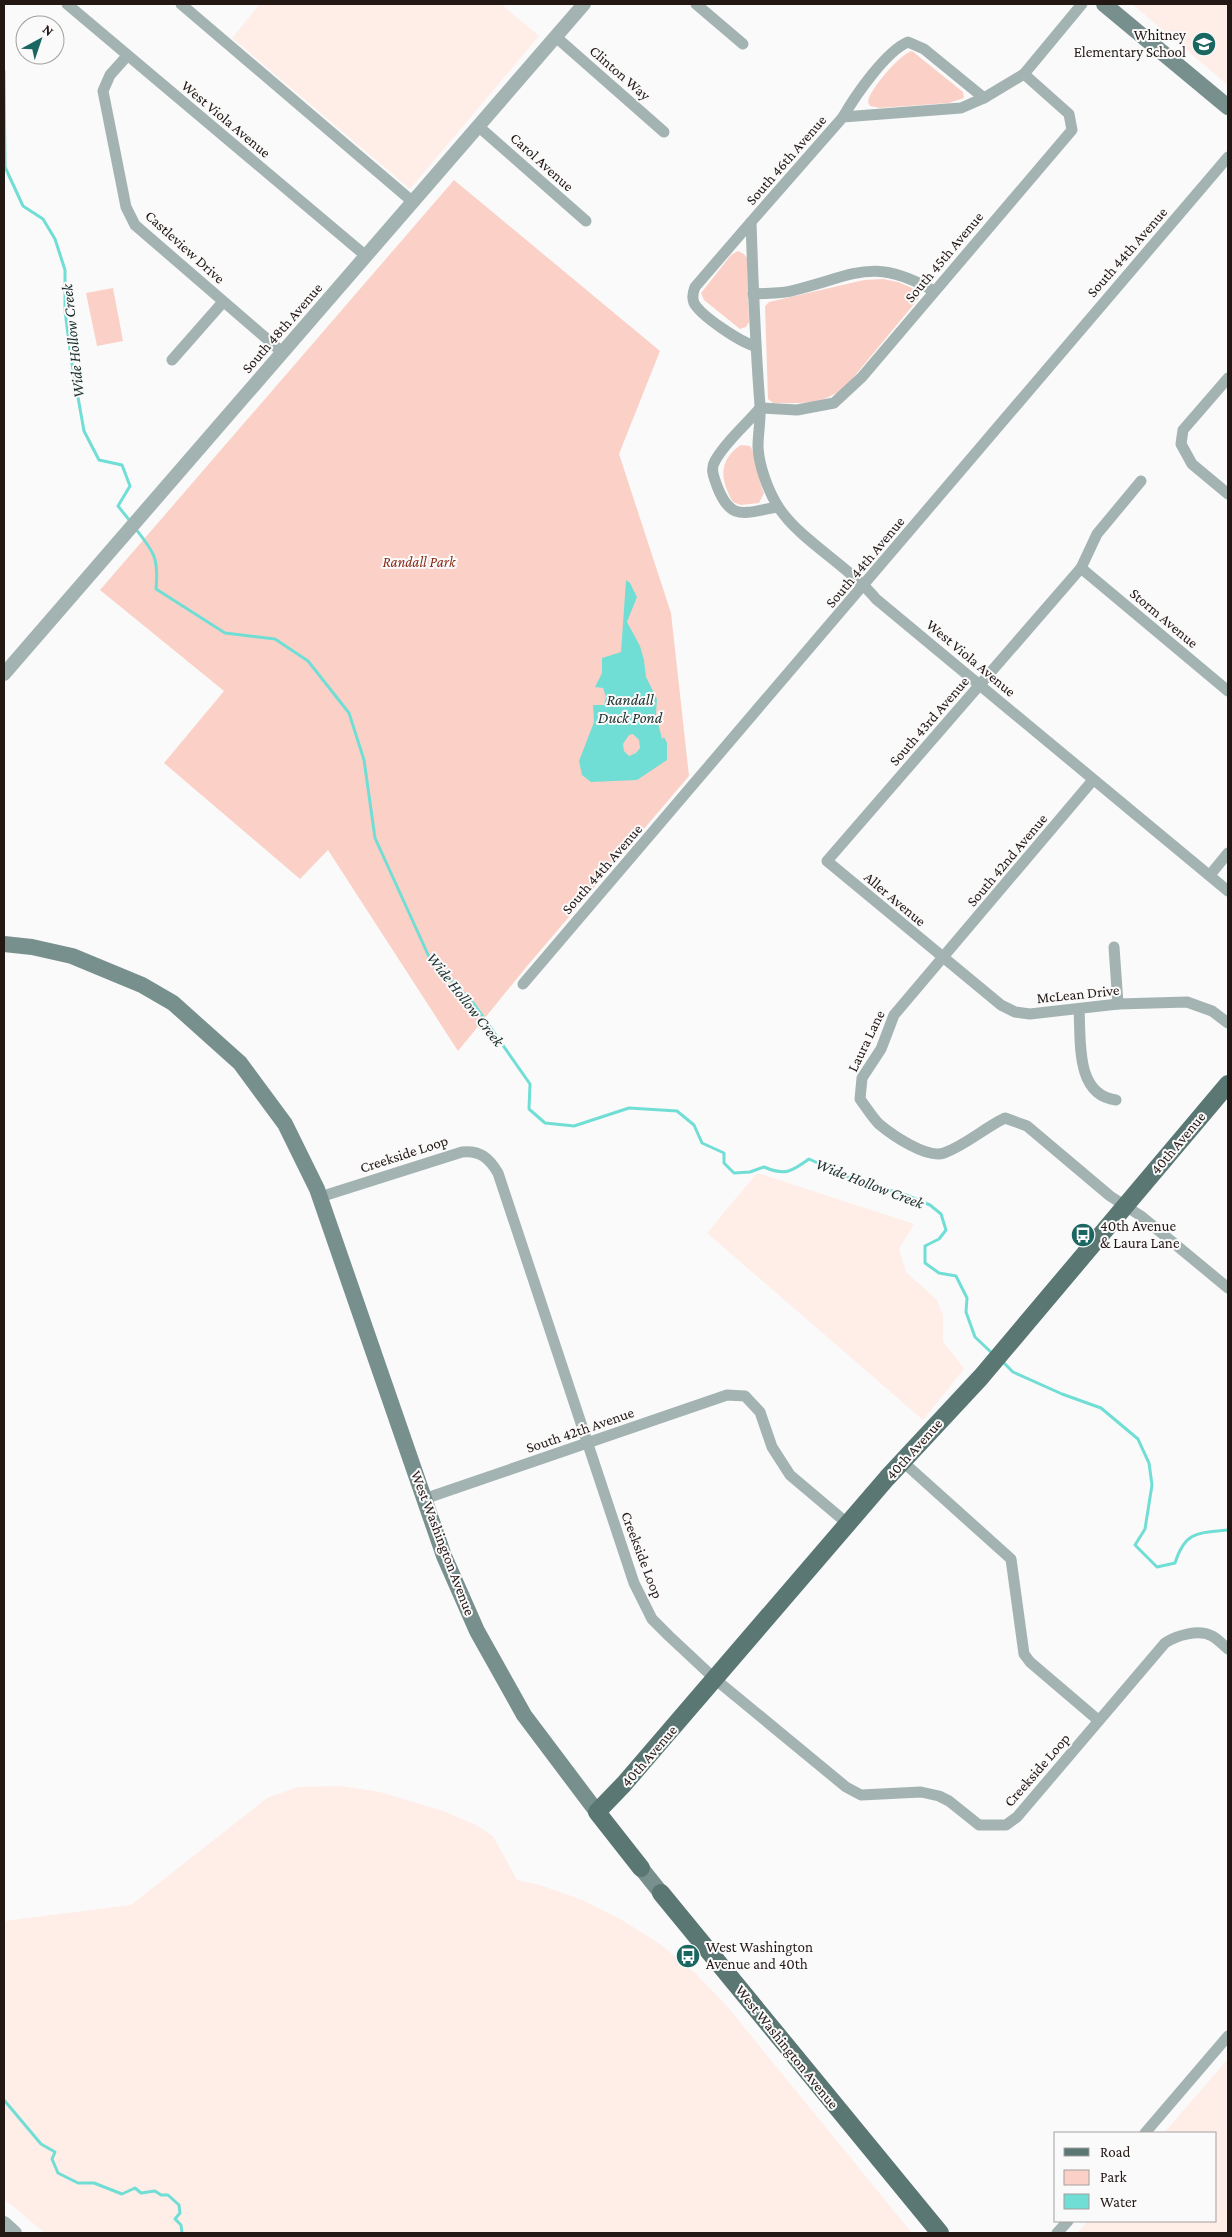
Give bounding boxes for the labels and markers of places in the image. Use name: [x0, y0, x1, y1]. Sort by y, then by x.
place label: Whitney Elementary School: [1074, 27, 1186, 61]
school or university icon: Whitney Elementary School: [1191, 31, 1217, 57]
place label: 40th Avenue & Laura Lane: [1100, 1218, 1180, 1251]
bus stop icon: 40th Avenue & Laura Lane: [1070, 1222, 1096, 1248]
place label: West Washington Avenue and 40th: [706, 1939, 813, 1972]
bus stop icon: West Washington Avenue and 40th: [675, 1943, 701, 1969]

